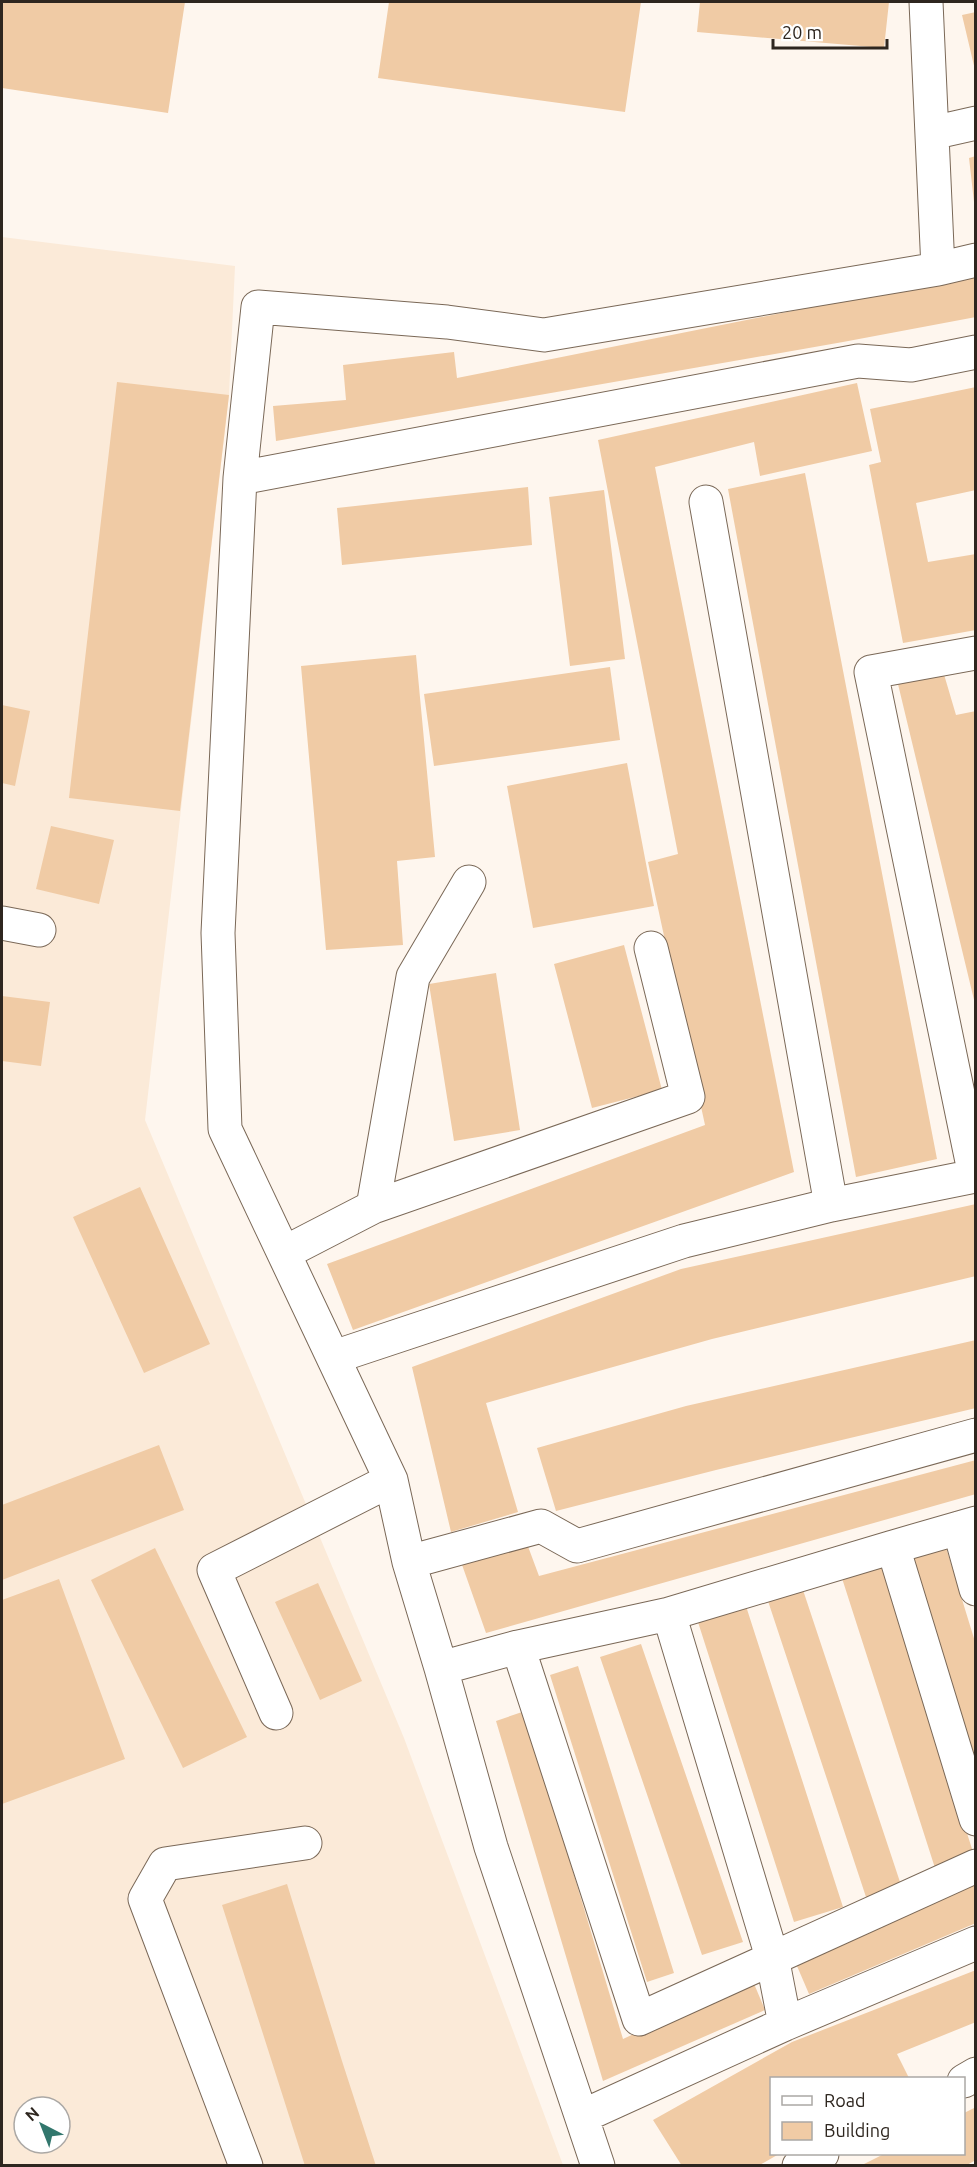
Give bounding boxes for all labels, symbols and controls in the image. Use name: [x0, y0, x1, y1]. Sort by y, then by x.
scale bar: [773, 12, 887, 50]
text: 20 m: [782, 22, 822, 42]
legend: [770, 2077, 965, 2155]
text: Road: [824, 2090, 866, 2110]
north arrow: [12, 2095, 72, 2155]
text: N: [22, 2103, 42, 2125]
text: Building: [824, 2120, 890, 2140]

